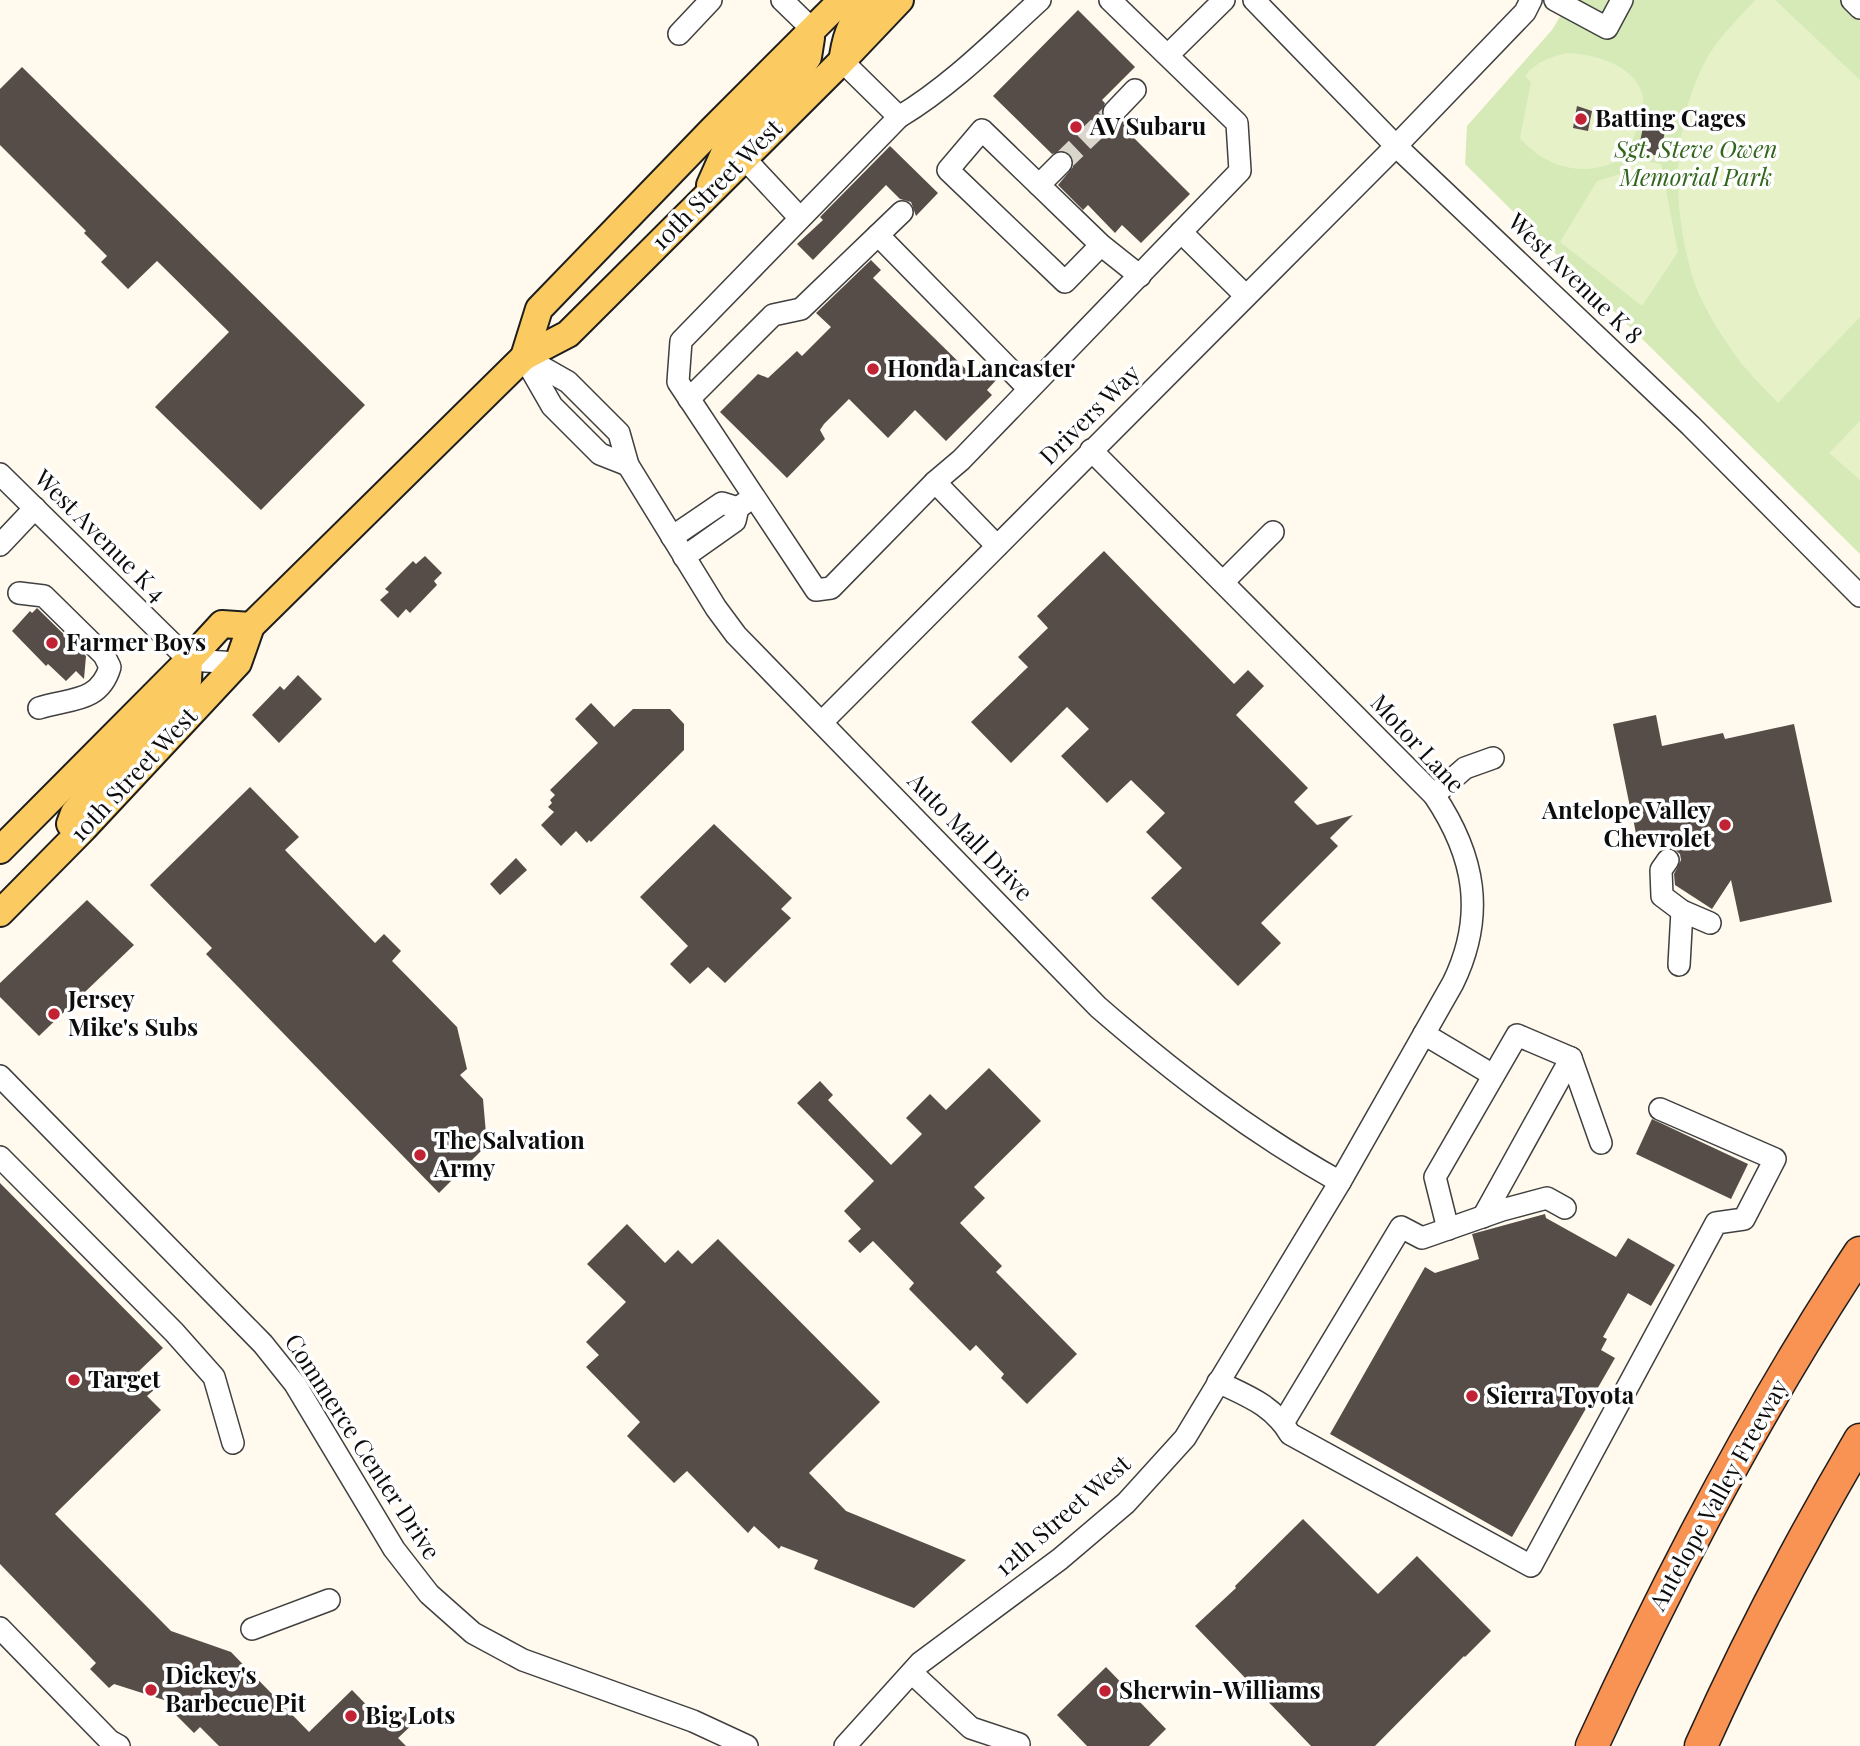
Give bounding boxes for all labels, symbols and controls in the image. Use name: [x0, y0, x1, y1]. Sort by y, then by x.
place label: Batting Cages: [1595, 101, 1746, 133]
place label: AV Subaru: [1089, 109, 1207, 141]
street label: 10th Street West: [643, 111, 788, 256]
marker: Batting Cages: [1573, 111, 1589, 127]
marker: AV Subaru: [1068, 119, 1084, 135]
park label: Sgt. Steve Owen Memorial Park: [1614, 132, 1777, 192]
street label: West Avenue K 8: [1501, 204, 1651, 350]
place label: Honda Lancaster: [887, 351, 1076, 383]
street label: Drivers Way: [1031, 356, 1146, 471]
marker: Honda Lancaster: [865, 361, 881, 377]
street label: West Avenue K 4: [28, 461, 174, 608]
place label: Farmer Boys: [66, 625, 206, 657]
marker: Farmer Boys: [44, 635, 60, 651]
street label: Motor Lane: [1364, 686, 1472, 799]
street label: 10th Street West: [62, 699, 203, 848]
street label: Auto Mall Drive: [901, 764, 1041, 907]
place label: Antelope Valley Chevrolet: [1541, 793, 1712, 853]
marker: Antelope Valley Chevrolet: [1717, 817, 1733, 833]
place label: Jersey Mike's Subs: [67, 982, 198, 1042]
marker: Jersey Mike's Subs: [46, 1006, 62, 1022]
place label: The Salvation Army: [433, 1123, 585, 1183]
marker: The Salvation Army: [412, 1147, 428, 1163]
street label: Commerce Center Drive: [279, 1327, 449, 1565]
place label: Target: [88, 1362, 161, 1394]
marker: Target: [66, 1372, 82, 1388]
street label: Antelope Valley Freeway: [1640, 1373, 1794, 1616]
place label: Sierra Toyota: [1486, 1378, 1635, 1410]
marker: Sierra Toyota: [1464, 1388, 1480, 1404]
street label: 12th Street West: [987, 1446, 1137, 1582]
place label: Dickey's Barbecue Pit: [165, 1658, 307, 1718]
place label: Sherwin-Williams: [1119, 1673, 1321, 1705]
marker: Dickey's Barbecue Pit: [143, 1682, 159, 1698]
marker: Sherwin-Williams: [1097, 1683, 1113, 1699]
place label: Big Lots: [365, 1698, 455, 1730]
marker: Big Lots: [343, 1708, 359, 1724]

